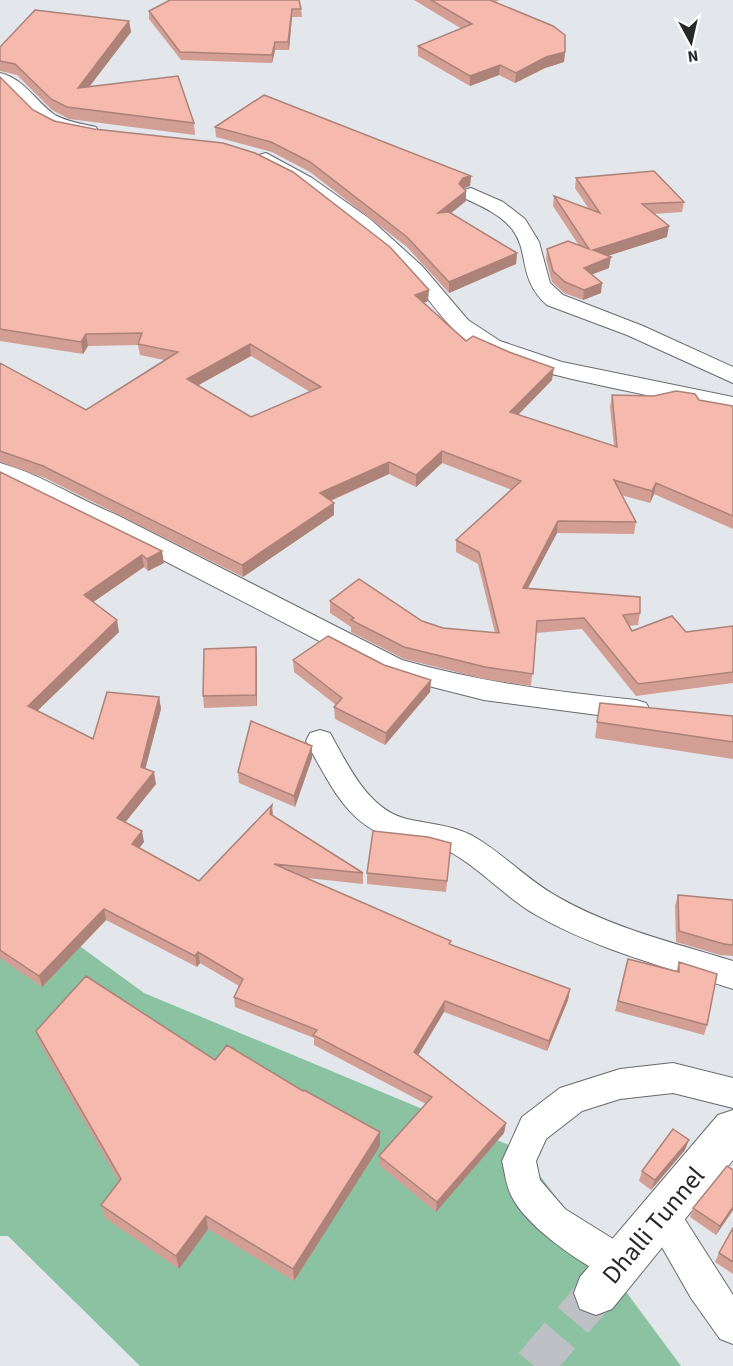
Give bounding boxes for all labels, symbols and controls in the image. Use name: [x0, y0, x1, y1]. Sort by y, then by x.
north arrow: [661, 12, 721, 72]
text: N: [686, 44, 700, 67]
street label: Dhalli Tunnel: [593, 1159, 713, 1292]

